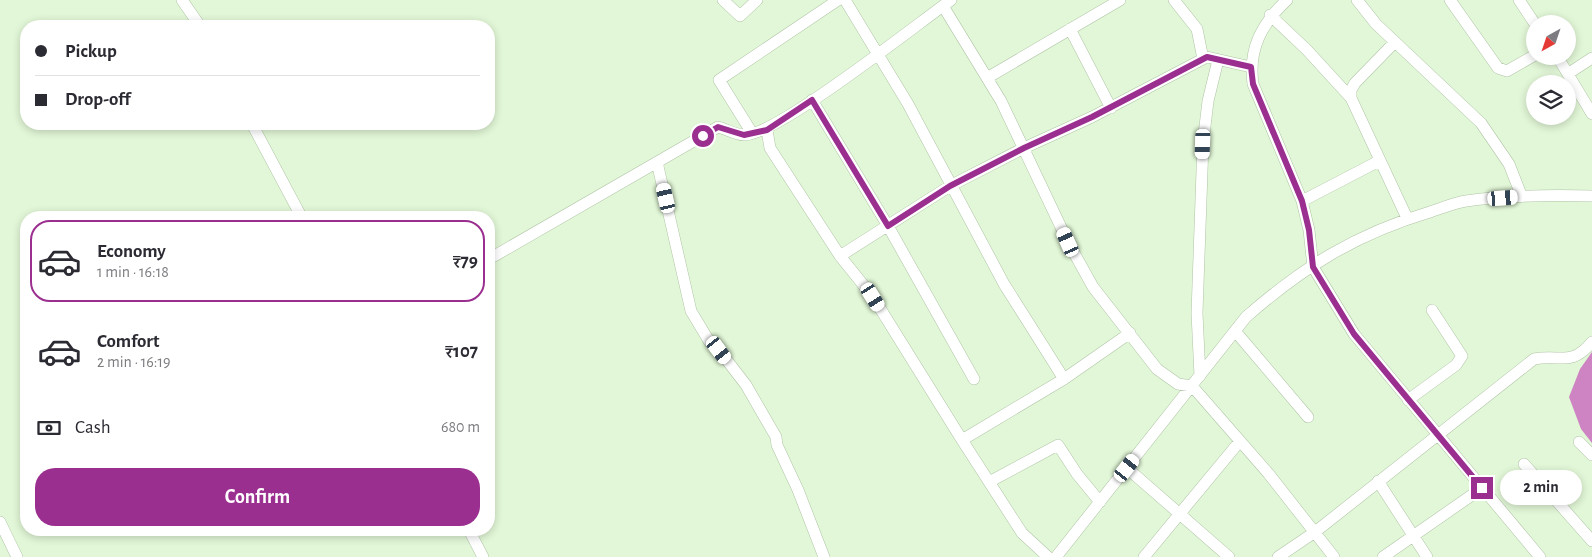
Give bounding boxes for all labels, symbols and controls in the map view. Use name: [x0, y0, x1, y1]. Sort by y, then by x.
north arrow: [1526, 15, 1576, 65]
map controls: [1526, 15, 1576, 125]
text: Pickup: [65, 42, 117, 61]
button: layers: [1526, 75, 1576, 125]
text: Drop-off: [65, 90, 130, 109]
route start: [692, 125, 714, 147]
car: [1194, 129, 1211, 159]
car: [655, 182, 676, 214]
car: [1487, 189, 1518, 207]
car: [1055, 225, 1080, 259]
icon: car: [37, 239, 82, 284]
text: Economy: [97, 242, 166, 261]
text: ₹79: [453, 252, 478, 271]
text: 1 min · 16:18: [97, 264, 169, 280]
car: [858, 280, 887, 314]
icon: car: [37, 329, 82, 374]
text: Comfort: [97, 332, 159, 351]
car: [703, 334, 734, 366]
text: ₹107: [445, 342, 478, 361]
text: 2 min · 16:19: [97, 354, 171, 370]
icon: cash: [35, 414, 63, 442]
text: Cash: [75, 418, 111, 437]
text: 680 m: [441, 419, 480, 435]
car: [1111, 452, 1142, 484]
button: Confirm: [35, 468, 480, 526]
callout: 2 min: [1500, 470, 1582, 506]
route end: [1471, 477, 1493, 499]
text: 2 min: [1523, 479, 1559, 495]

